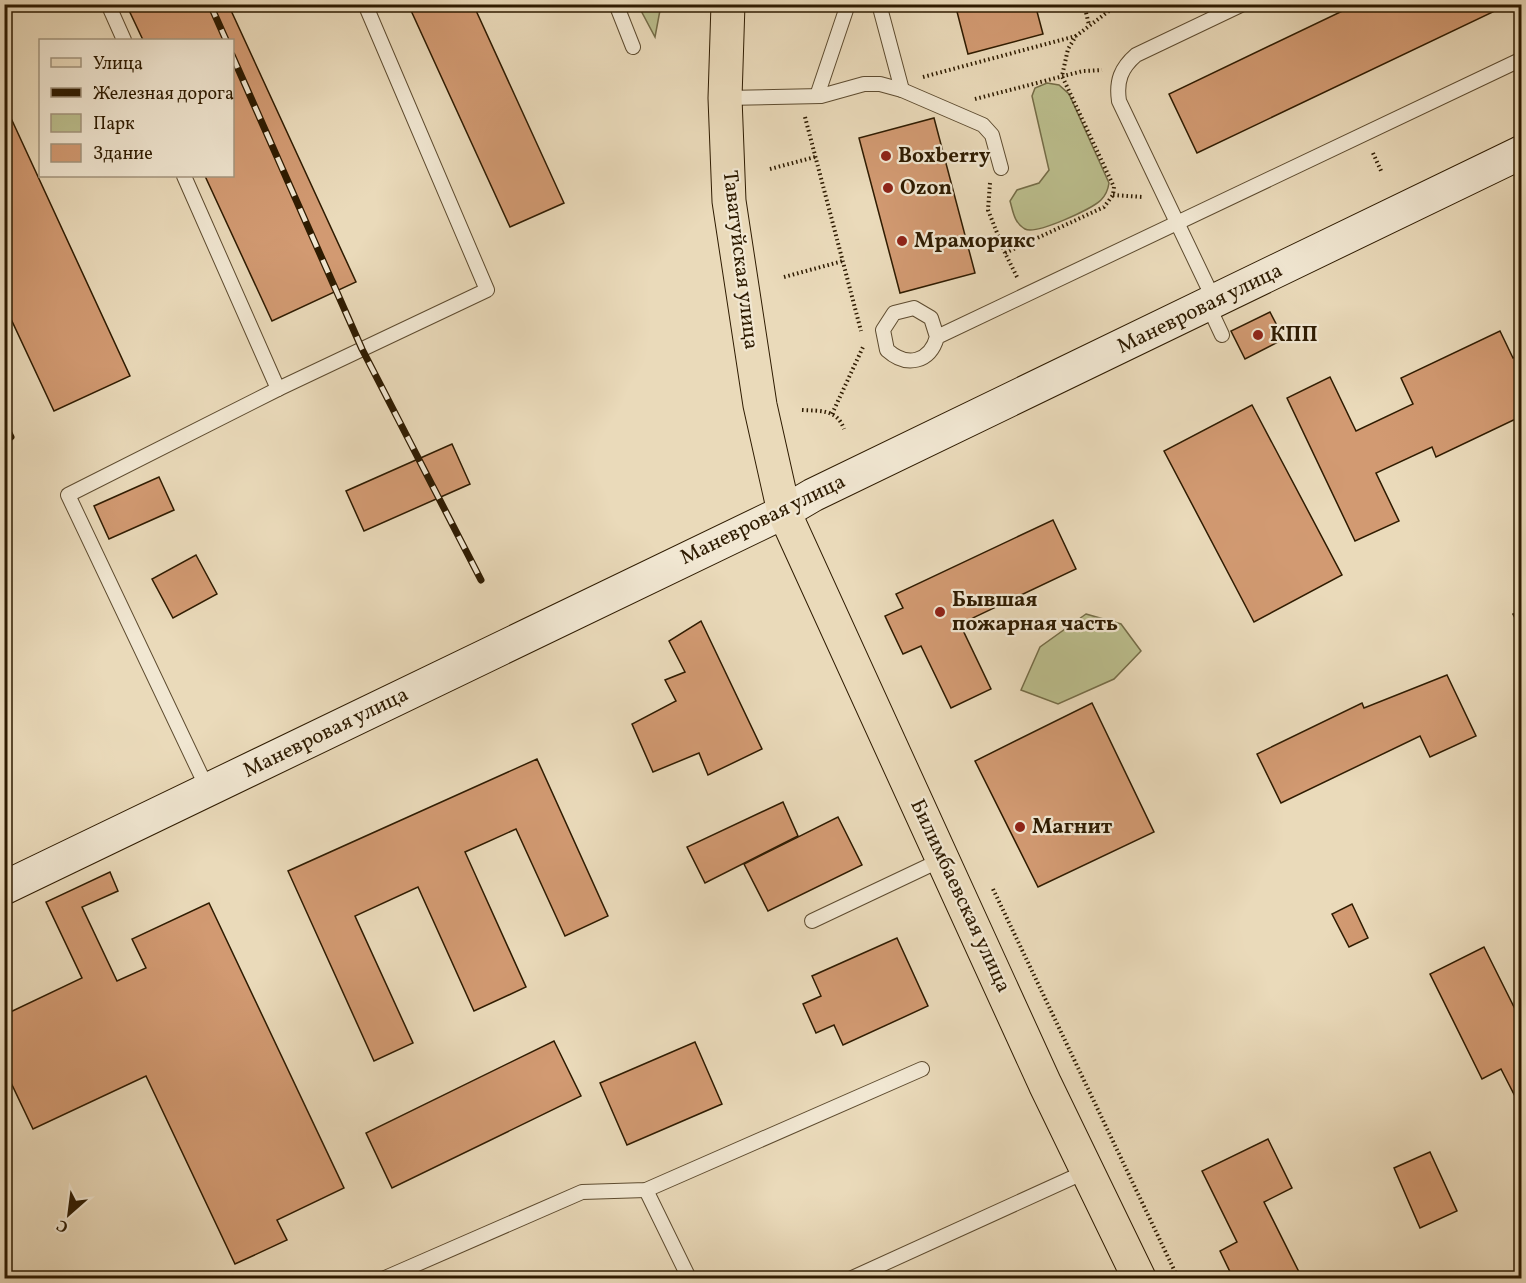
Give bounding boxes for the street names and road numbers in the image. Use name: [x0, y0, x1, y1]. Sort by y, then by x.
street label: Таватуйская улица: [715, 169, 765, 351]
street label: Маневровая улица: [1112, 256, 1288, 362]
street label: Маневровая улица: [675, 467, 851, 573]
street label: Маневровая улица: [238, 680, 414, 786]
street label: Билимбаевская улица: [902, 794, 1018, 998]

